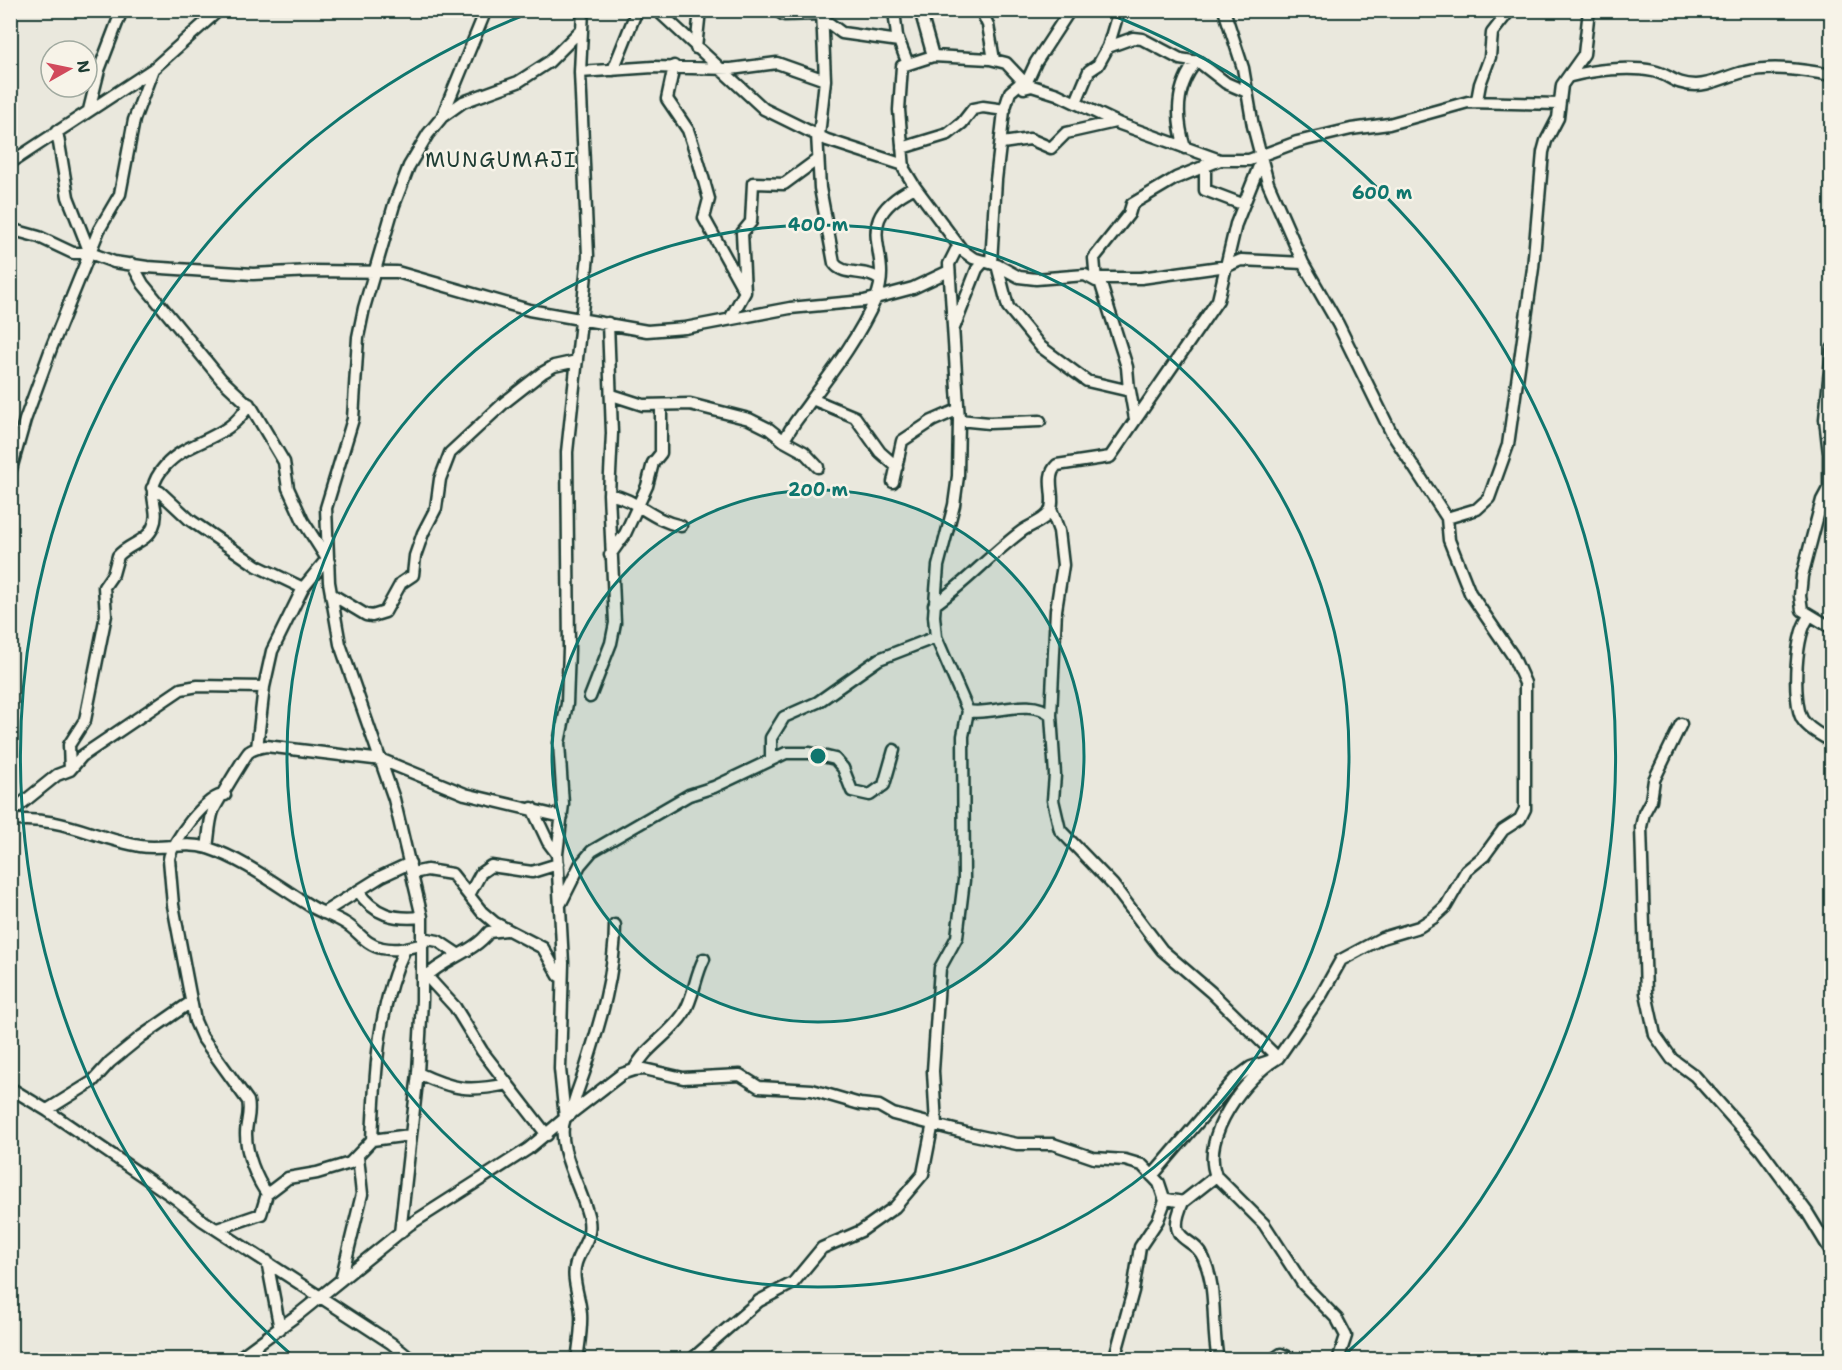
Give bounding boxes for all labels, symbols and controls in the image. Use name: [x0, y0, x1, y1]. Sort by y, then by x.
north arrow: [39, 39, 99, 99]
text: N: [72, 59, 95, 75]
district label: MUNGUMAJI: [425, 146, 577, 174]
text: 600 m: [1352, 181, 1413, 205]
text: 400 m: [788, 213, 849, 237]
text: 200 m: [788, 478, 849, 502]
centre of rings: [808, 746, 828, 766]

